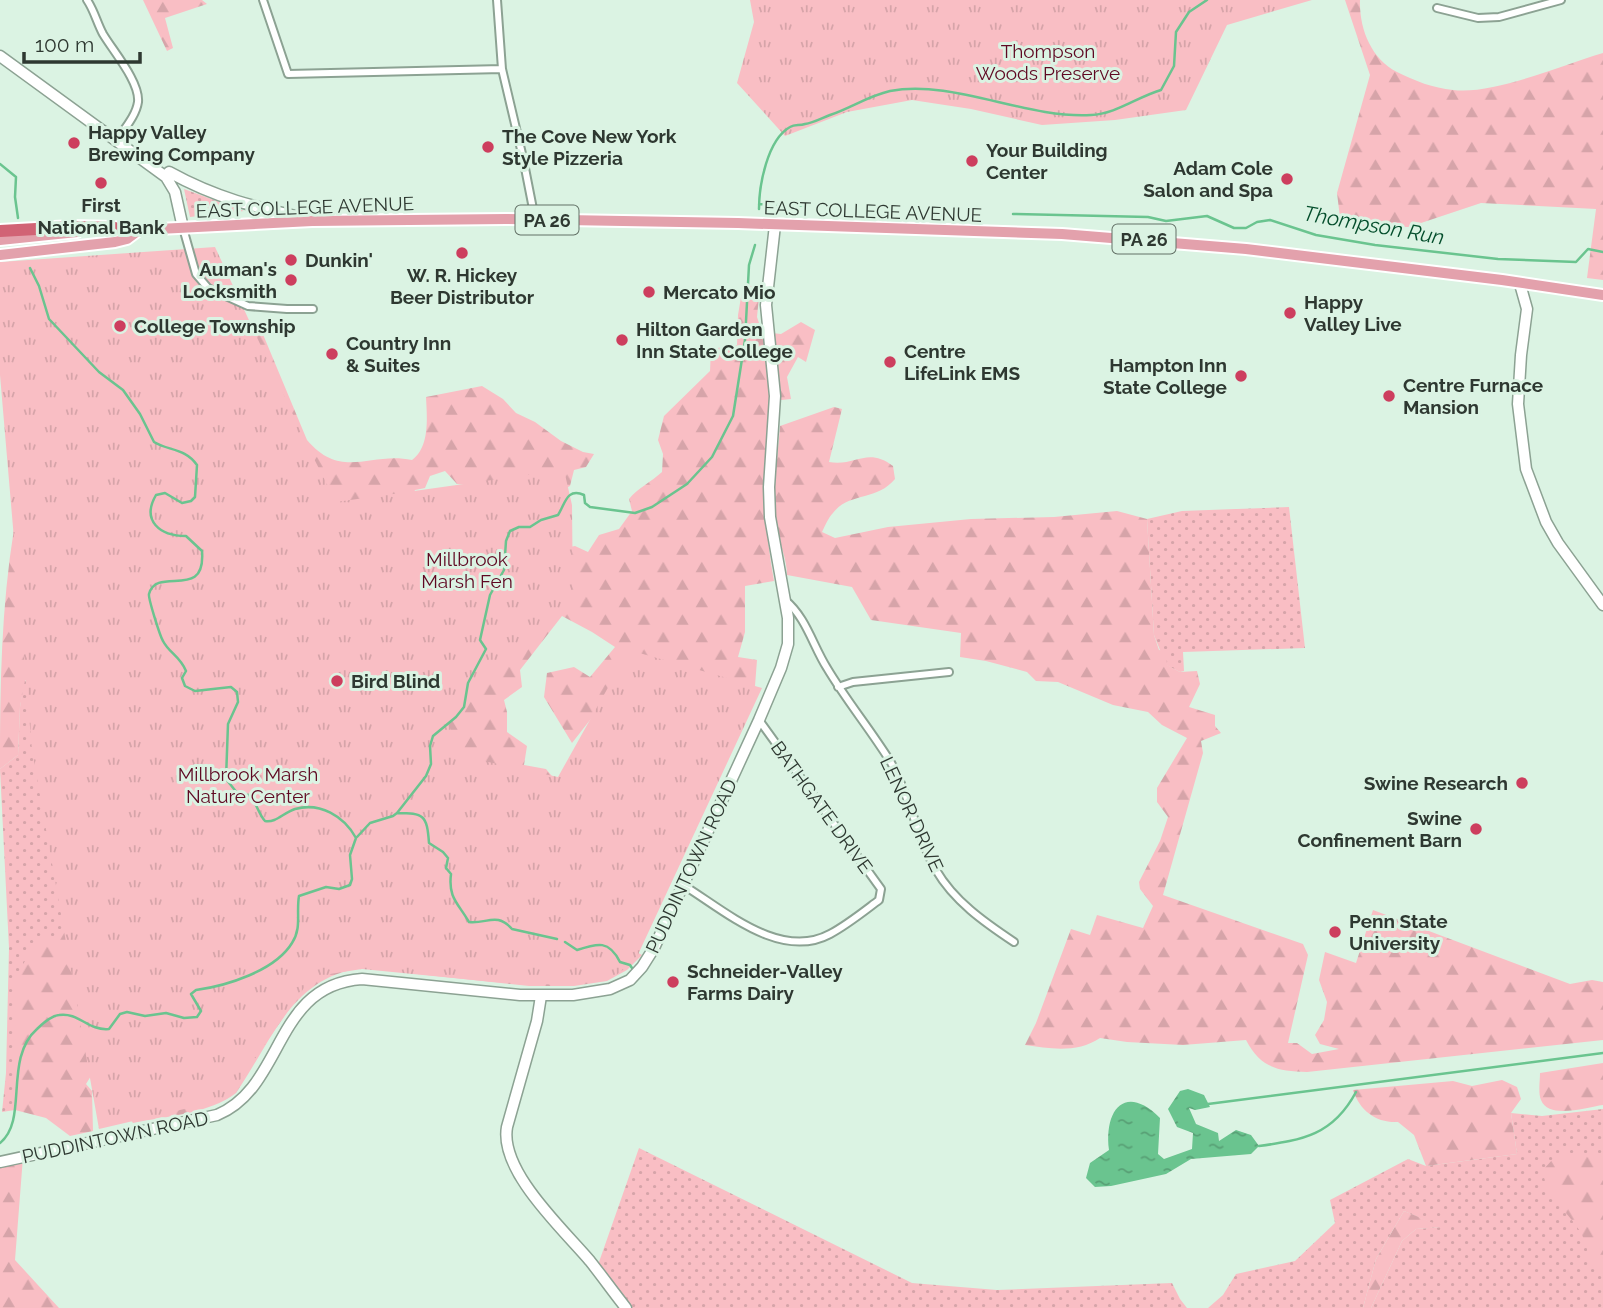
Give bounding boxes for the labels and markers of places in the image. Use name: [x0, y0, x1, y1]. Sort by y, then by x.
place label: Happy Valley Brewing Company: [88, 121, 256, 165]
place label: The Cove New York Style Pizzeria: [502, 125, 677, 169]
marker: Happy Valley Brewing Company: [66, 135, 82, 151]
marker: The Cove New York Style Pizzeria: [480, 139, 496, 155]
place label: Your Building Center: [986, 139, 1108, 183]
marker: Your Building Center: [964, 153, 980, 169]
place label: Adam Cole Salon and Spa: [1143, 157, 1273, 201]
marker: Adam Cole Salon and Spa: [1279, 171, 1295, 187]
marker: First National Bank: [93, 175, 109, 191]
place label: First National Bank: [37, 194, 165, 238]
marker: W. R. Hickey Beer Distributor: [454, 245, 470, 261]
place label: Dunkin': [305, 249, 373, 271]
marker: Dunkin': [283, 252, 299, 268]
place label: Auman's Locksmith: [183, 258, 277, 302]
place label: W. R. Hickey Beer Distributor: [390, 264, 535, 308]
marker: Auman's Locksmith: [283, 272, 299, 288]
place label: Mercato Mio: [663, 281, 775, 303]
marker: Mercato Mio: [641, 284, 657, 300]
place label: Happy Valley Live: [1304, 291, 1402, 335]
marker: Happy Valley Live: [1282, 305, 1298, 321]
place label: College Township: [134, 315, 296, 337]
marker: College Township: [112, 318, 128, 334]
place label: Hilton Garden Inn State College: [636, 318, 793, 362]
place label: Country Inn & Suites: [346, 332, 451, 376]
marker: Hilton Garden Inn State College: [614, 332, 630, 348]
place label: Centre LifeLink EMS: [904, 340, 1021, 384]
marker: Country Inn & Suites: [324, 346, 340, 362]
marker: Centre LifeLink EMS: [882, 354, 898, 370]
place label: Hampton Inn State College: [1103, 354, 1227, 398]
marker: Hampton Inn State College: [1233, 368, 1249, 384]
place label: Centre Furnace Mansion: [1403, 374, 1543, 418]
marker: Centre Furnace Mansion: [1381, 388, 1397, 404]
place label: Bird Blind: [351, 670, 440, 692]
marker: Bird Blind: [329, 673, 345, 689]
place label: Swine Research: [1364, 772, 1508, 794]
marker: Swine Research: [1514, 775, 1530, 791]
place label: Swine Confinement Barn: [1297, 807, 1462, 851]
marker: Swine Confinement Barn: [1468, 821, 1484, 837]
place label: Penn State University: [1349, 910, 1448, 954]
marker: Penn State University: [1327, 924, 1343, 940]
place label: Schneider-Valley Farms Dairy: [687, 960, 843, 1004]
marker: Schneider-Valley Farms Dairy: [665, 974, 681, 990]

